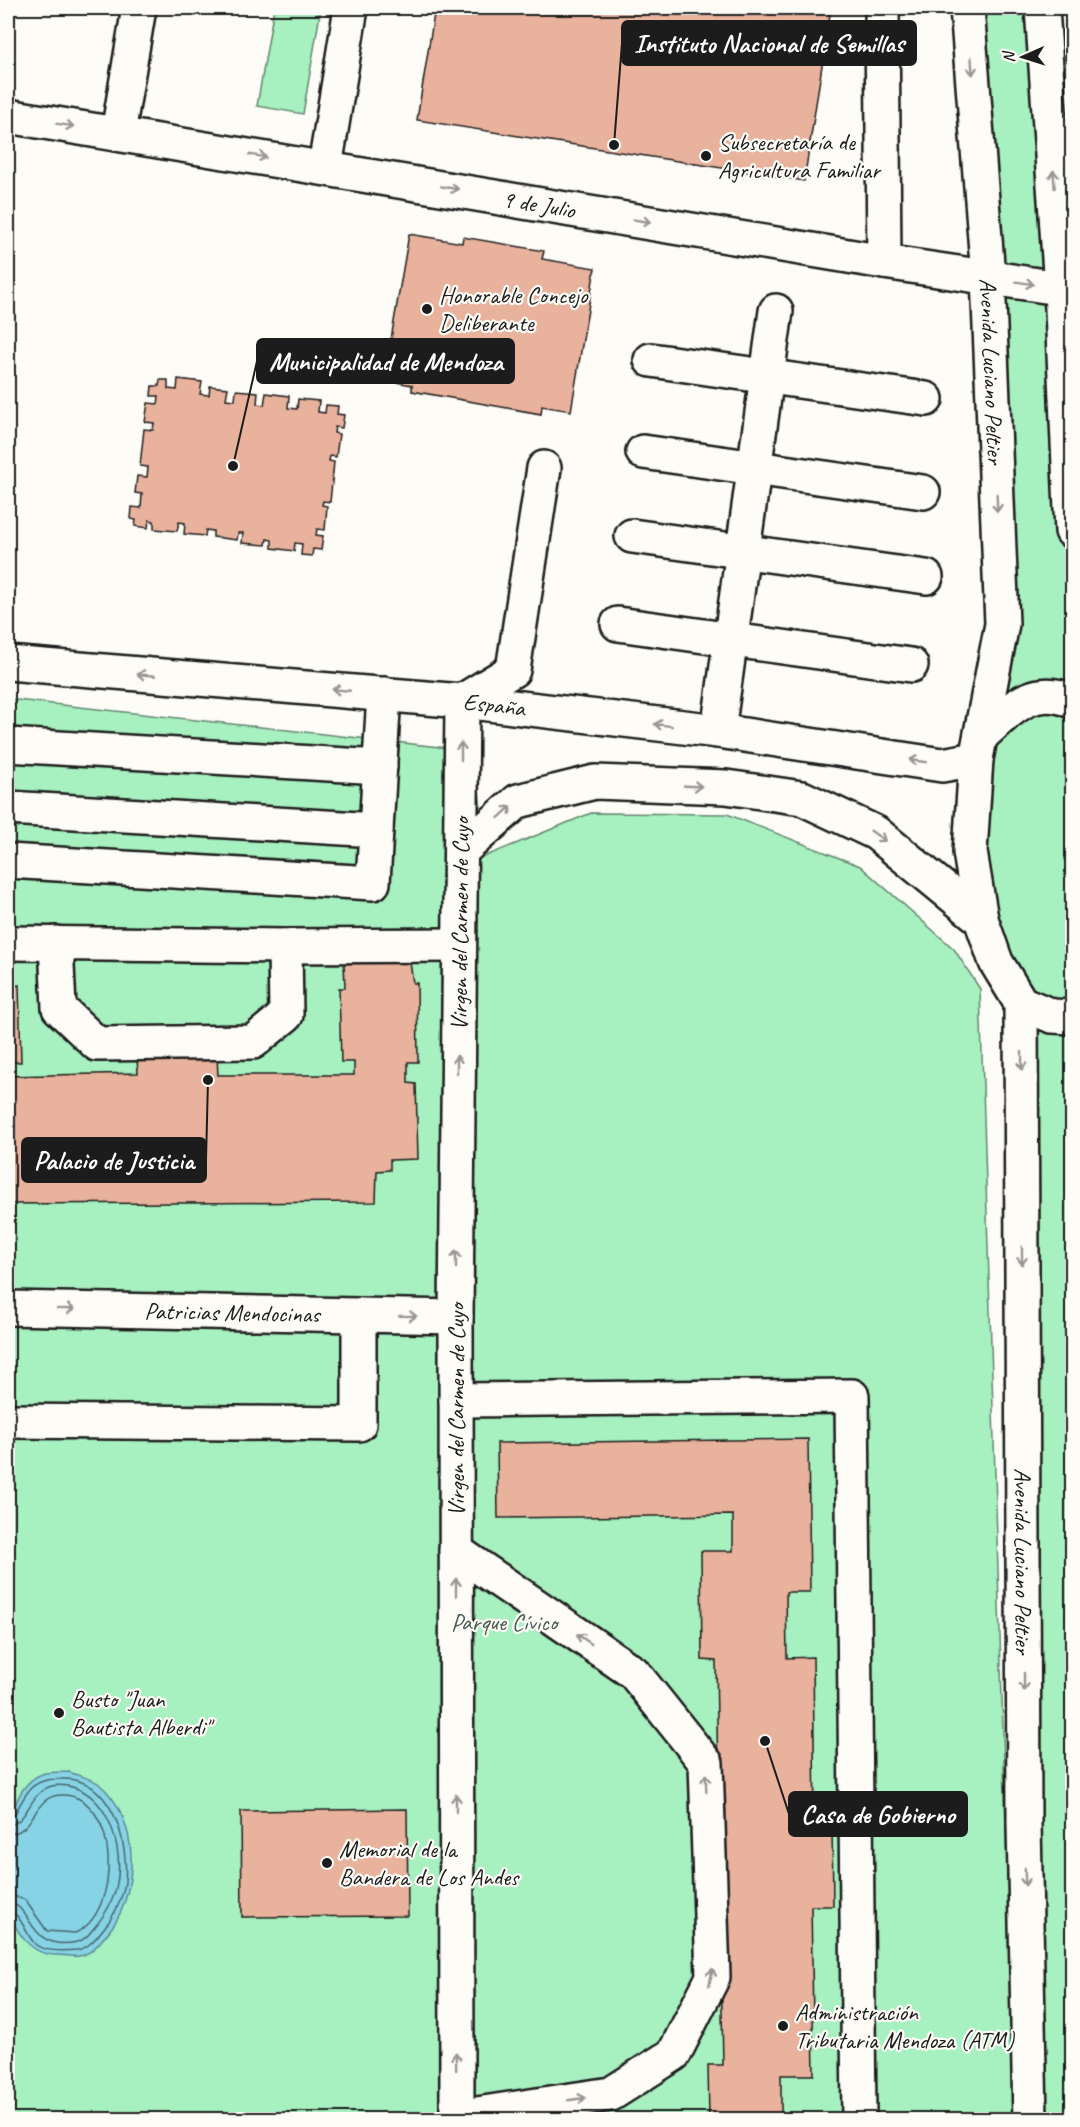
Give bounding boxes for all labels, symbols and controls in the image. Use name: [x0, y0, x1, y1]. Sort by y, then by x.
callout: Instituto Nacional de Semillas: [622, 21, 916, 65]
text: Instituto Nacional de Semillas: [634, 27, 907, 60]
north arrow: [993, 27, 1053, 87]
text: N: [999, 49, 1019, 63]
one-way arrow: [967, 55, 978, 75]
one-way arrow: [55, 119, 75, 130]
place label: Subsecretaría de Agricultura Familiar: [718, 127, 882, 185]
marker: Subsecretaría de Agricultura Familiar: [699, 149, 713, 163]
one-way arrow: [247, 150, 267, 161]
one-way arrow: [1048, 170, 1059, 190]
one-way arrow: [440, 183, 459, 194]
street label: 9 de Julio: [500, 184, 579, 225]
one-way arrow: [632, 215, 652, 226]
street label: Avenida Luciano Peltier: [973, 277, 1011, 467]
one-way arrow: [1014, 277, 1034, 288]
place label: Honorable Concejo Deliberante: [439, 280, 589, 338]
marker: Honorable Concejo Deliberante: [420, 302, 434, 316]
callout: Municipalidad de Mendoza: [257, 339, 514, 383]
text: Municipalidad de Mendoza: [269, 345, 505, 378]
one-way arrow: [991, 493, 1003, 513]
one-way arrow: [137, 669, 157, 680]
one-way arrow: [331, 684, 351, 695]
street label: España: [462, 686, 528, 723]
one-way arrow: [654, 719, 673, 730]
one-way arrow: [455, 741, 467, 761]
one-way arrow: [909, 756, 929, 767]
one-way arrow: [683, 780, 703, 791]
one-way arrow: [497, 805, 512, 819]
street label: Virgen del Carmen de Cuyo: [444, 815, 476, 1031]
one-way arrow: [870, 830, 886, 842]
one-way arrow: [1016, 1051, 1028, 1071]
one-way arrow: [452, 1054, 463, 1074]
callout: Palacio de Justicia: [22, 1138, 206, 1182]
text: Palacio de Justicia: [34, 1144, 196, 1177]
one-way arrow: [1016, 1246, 1028, 1266]
one-way arrow: [450, 1249, 462, 1269]
street label: Patricias Mendocinas: [144, 1296, 322, 1329]
street label: Virgen del Carmen de Cuyo: [441, 1301, 471, 1516]
one-way arrow: [55, 1303, 75, 1315]
one-way arrow: [397, 1310, 417, 1322]
street label: Avenida Luciano Peltier: [1008, 1468, 1038, 1656]
one-way arrow: [450, 1578, 462, 1598]
park label: Parque Cívico: [451, 1607, 560, 1637]
one-way arrow: [577, 1633, 593, 1645]
one-way arrow: [1018, 1672, 1030, 1692]
place label: Busto "Juan Bautista Alberdi": [71, 1684, 216, 1742]
marker: Busto "Juan Bautista Alberdi": [52, 1706, 66, 1720]
one-way arrow: [701, 1773, 712, 1793]
callout: Casa de Gobierno: [789, 1792, 967, 1836]
one-way arrow: [450, 1794, 462, 1814]
text: Casa de Gobierno: [801, 1798, 956, 1831]
place label: Memorial de la Bandera de Los Andes: [339, 1834, 520, 1892]
marker: Memorial de la Bandera de Los Andes: [320, 1856, 334, 1870]
one-way arrow: [1020, 1867, 1031, 1887]
one-way arrow: [705, 1968, 717, 1987]
place label: Administración Tributaria Mendoza (ATM): [795, 1997, 1015, 2055]
marker: Administración Tributaria Mendoza (ATM): [776, 2019, 790, 2033]
one-way arrow: [450, 2052, 462, 2072]
one-way arrow: [567, 2094, 586, 2105]

